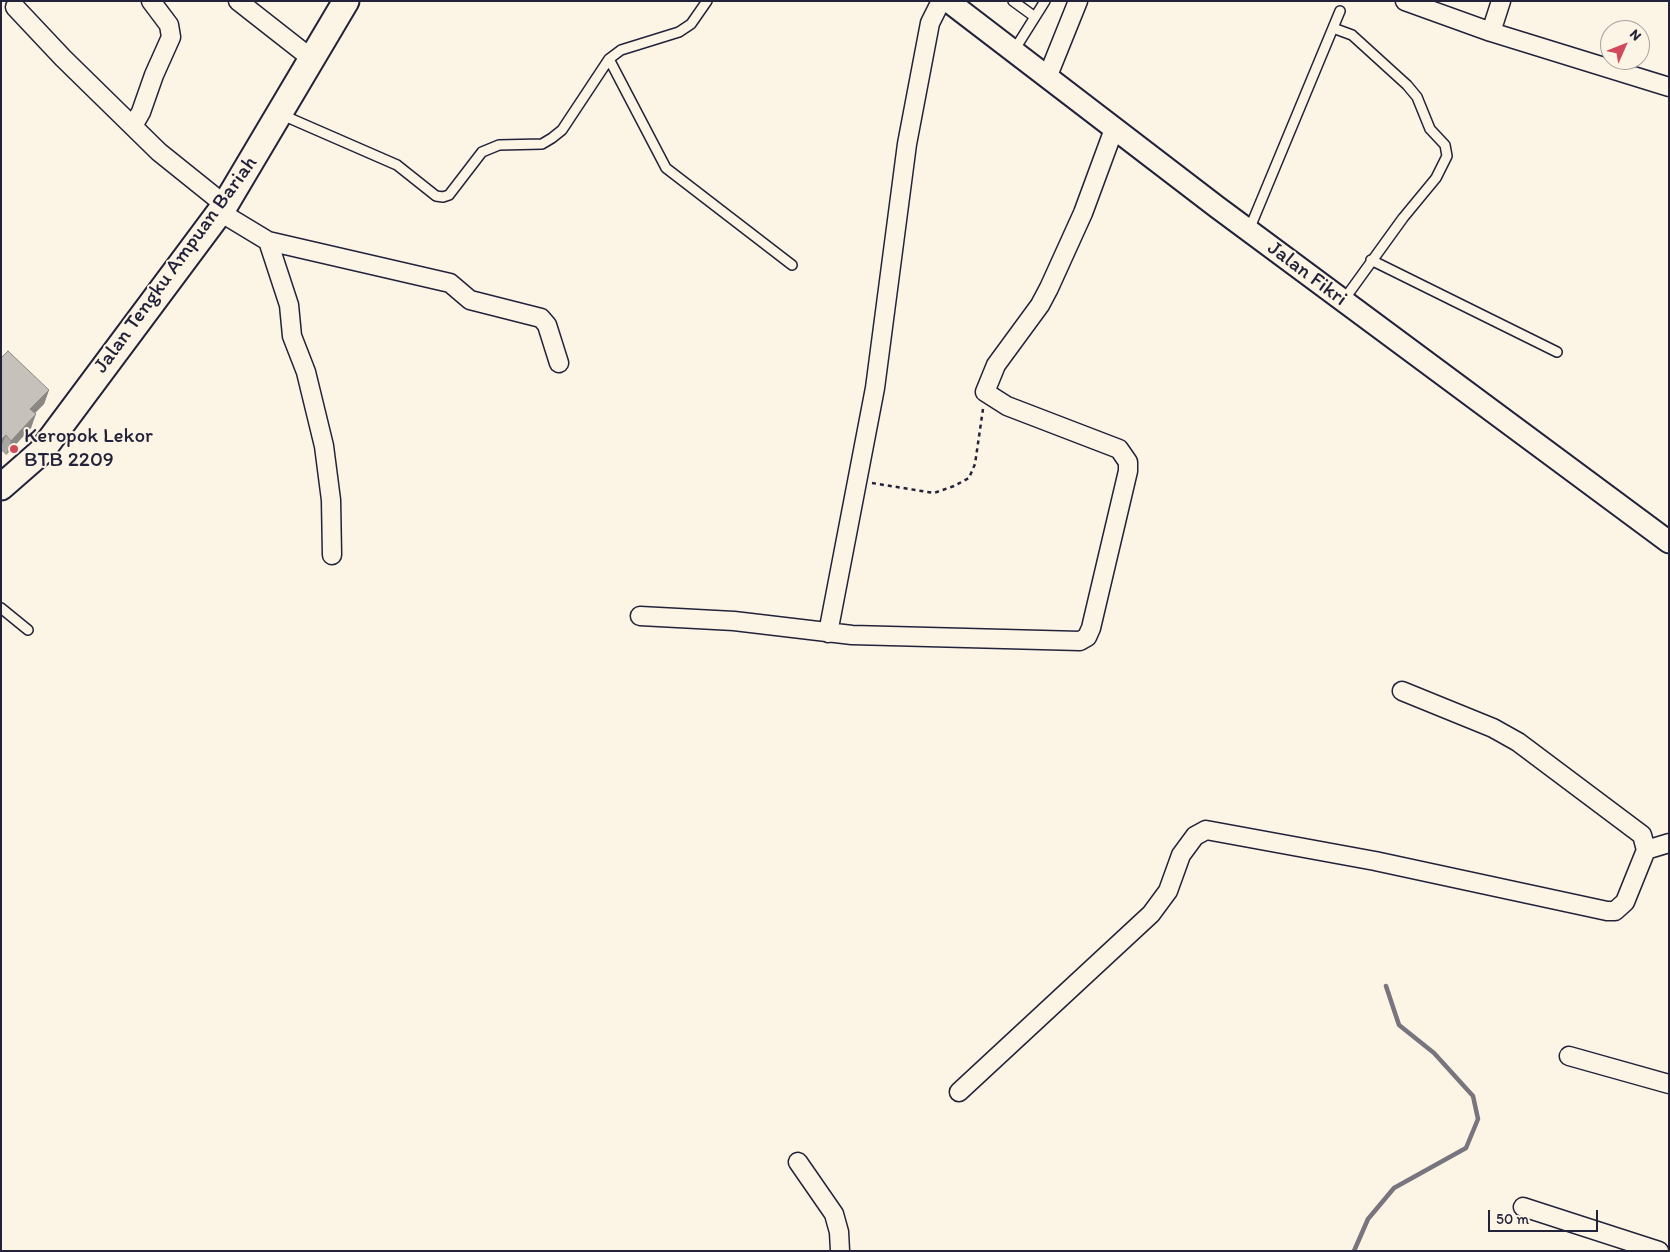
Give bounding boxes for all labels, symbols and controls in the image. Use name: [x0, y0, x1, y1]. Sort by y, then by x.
north arrow: [1600, 20, 1650, 70]
text: N: [1626, 26, 1645, 44]
street label: Jalan Tengku Ampuan Bariah: [89, 152, 263, 378]
street label: Jalan Fikri: [1262, 236, 1352, 312]
place label: Keropok Lekor BTB 2209: [24, 424, 153, 474]
marker: Keropok Lekor BTB 2209: [8, 443, 20, 455]
scale bar: [1490, 1200, 1600, 1232]
text: 50 m: [1496, 1210, 1529, 1228]

